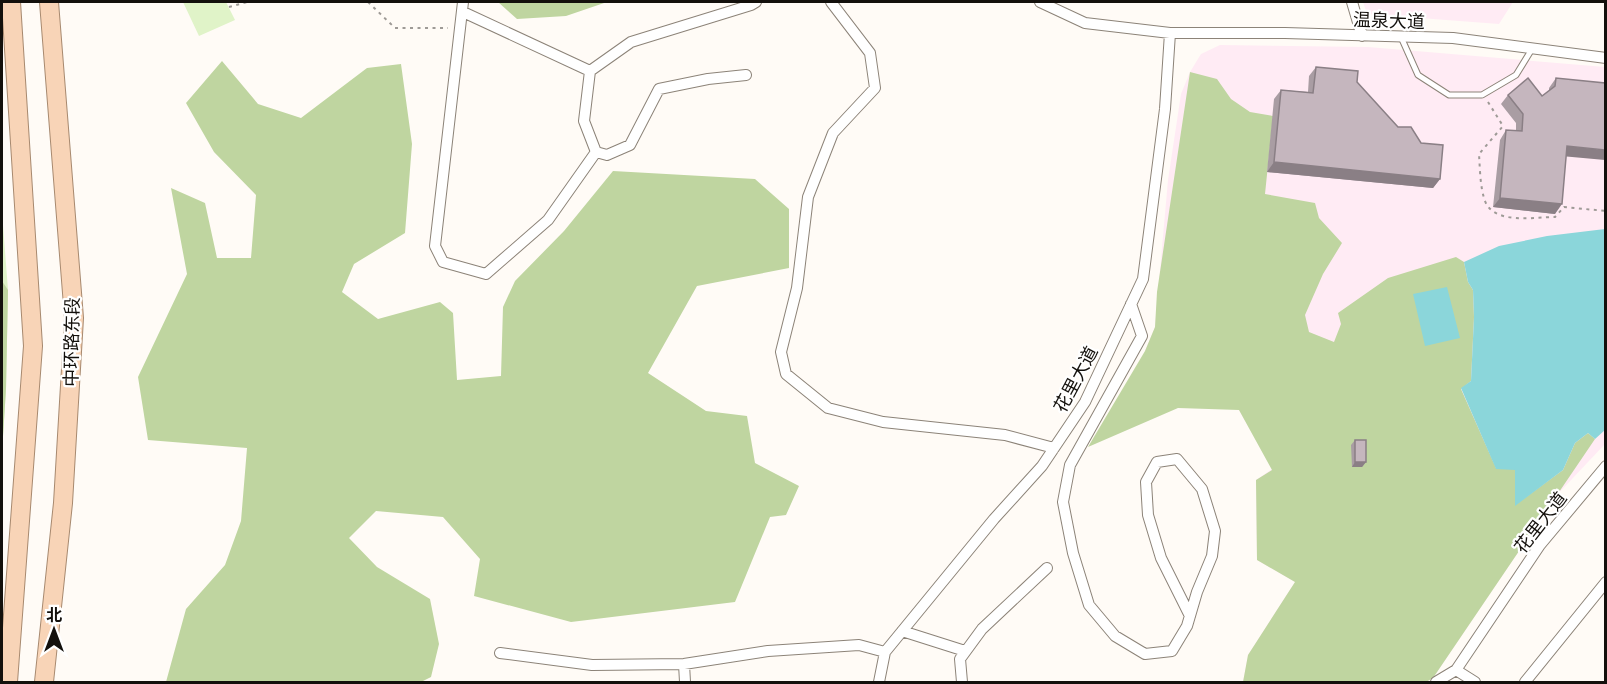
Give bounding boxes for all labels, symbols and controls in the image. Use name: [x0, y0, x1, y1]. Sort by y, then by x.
street label: 温泉大道: [1353, 9, 1425, 31]
street label: 中环路东段: [60, 297, 82, 387]
street label: 花里大道: [1049, 343, 1101, 415]
street label: 花里大道: [1510, 487, 1570, 557]
north arrow: [24, 600, 84, 660]
text: 北: [46, 606, 62, 624]

